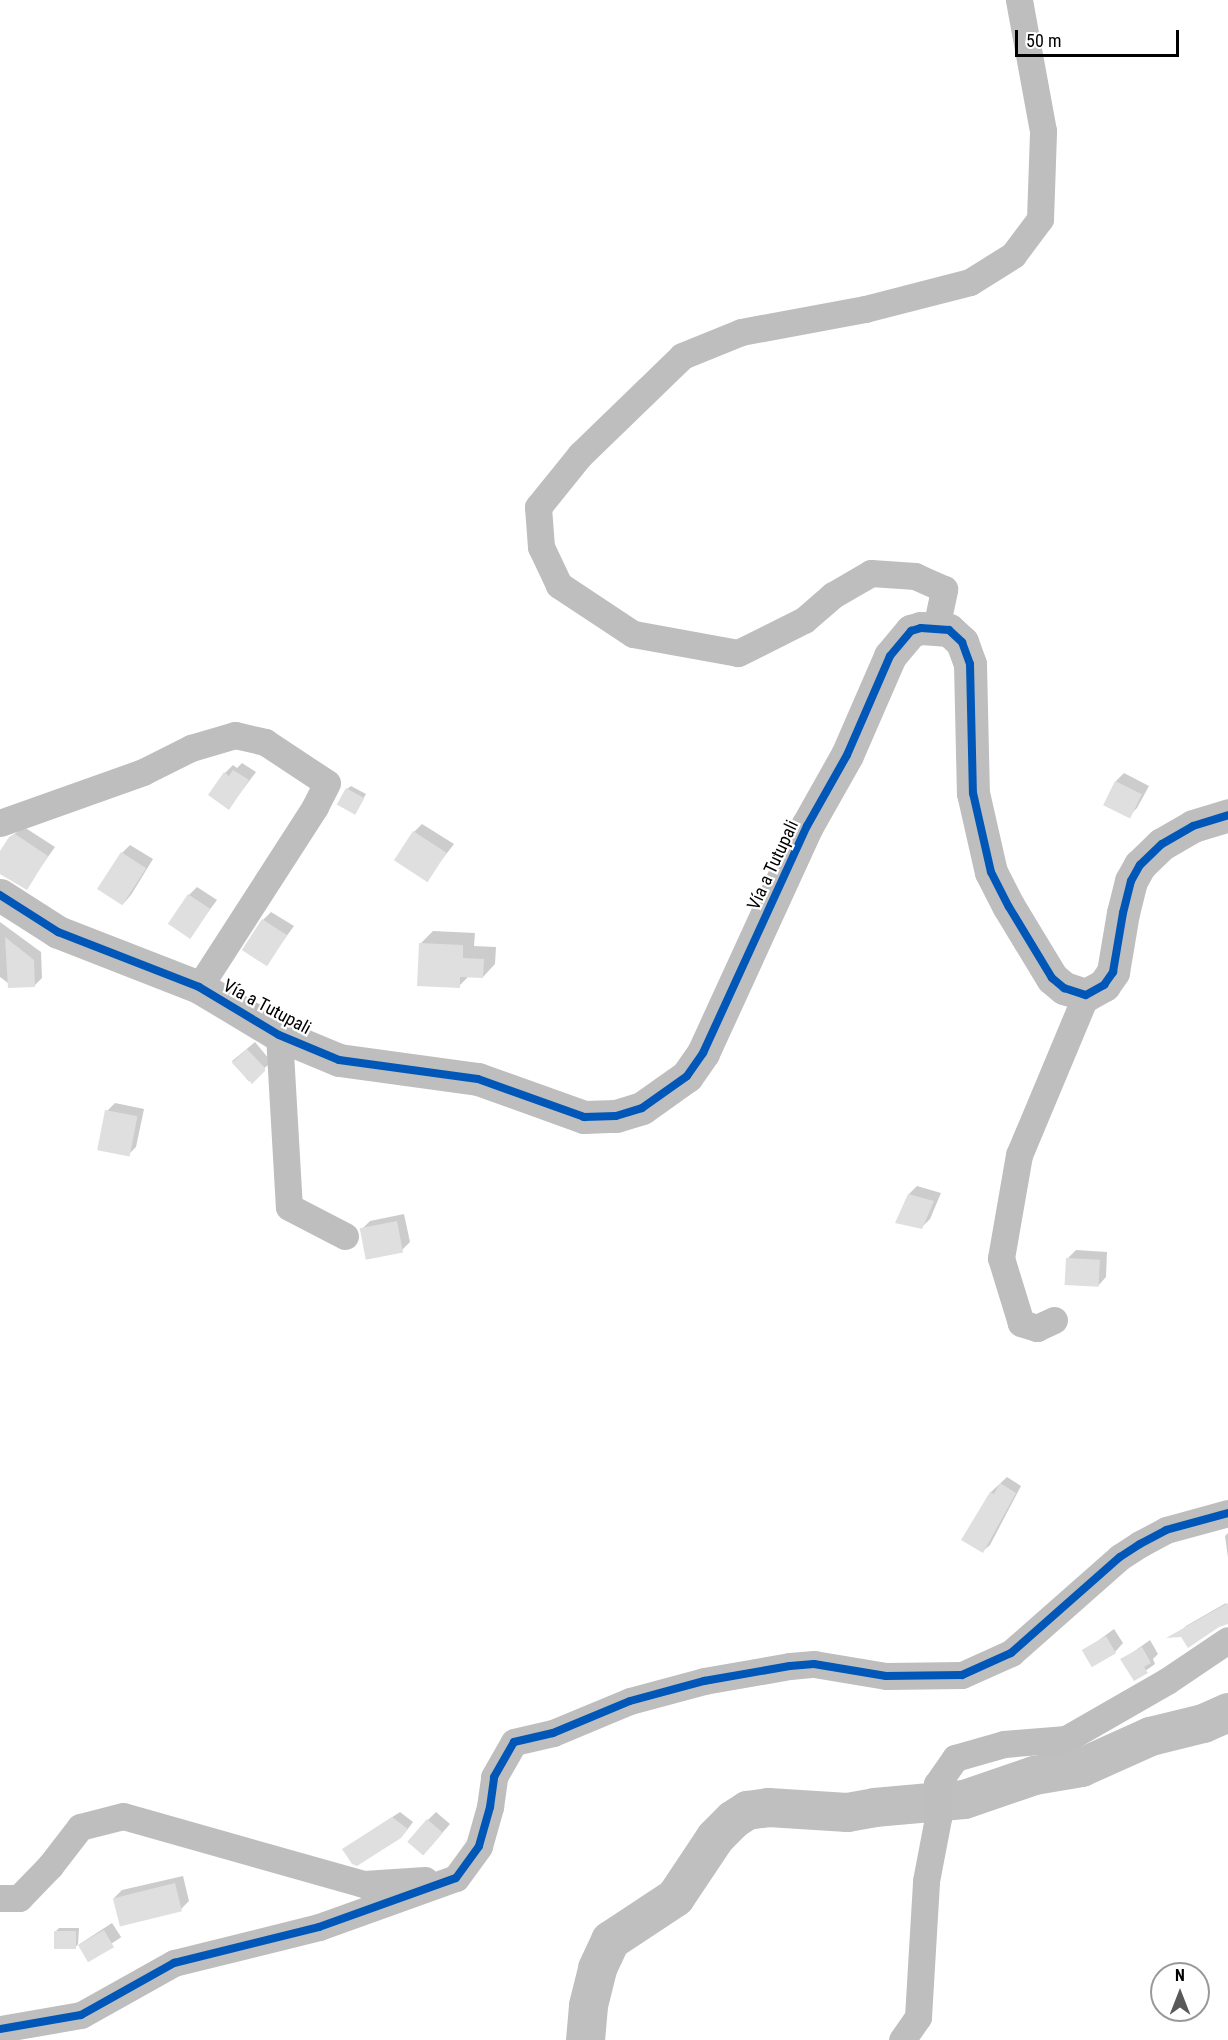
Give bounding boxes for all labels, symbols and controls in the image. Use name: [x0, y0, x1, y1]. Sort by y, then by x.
scale bar: [1018, 18, 1182, 56]
text: 50 m: [1026, 30, 1061, 51]
street label: Vía a Tutupali: [743, 817, 803, 913]
street label: Vía a Tutupali: [219, 975, 315, 1039]
north arrow: [1150, 1962, 1210, 2022]
text: N: [1175, 1966, 1185, 1985]

